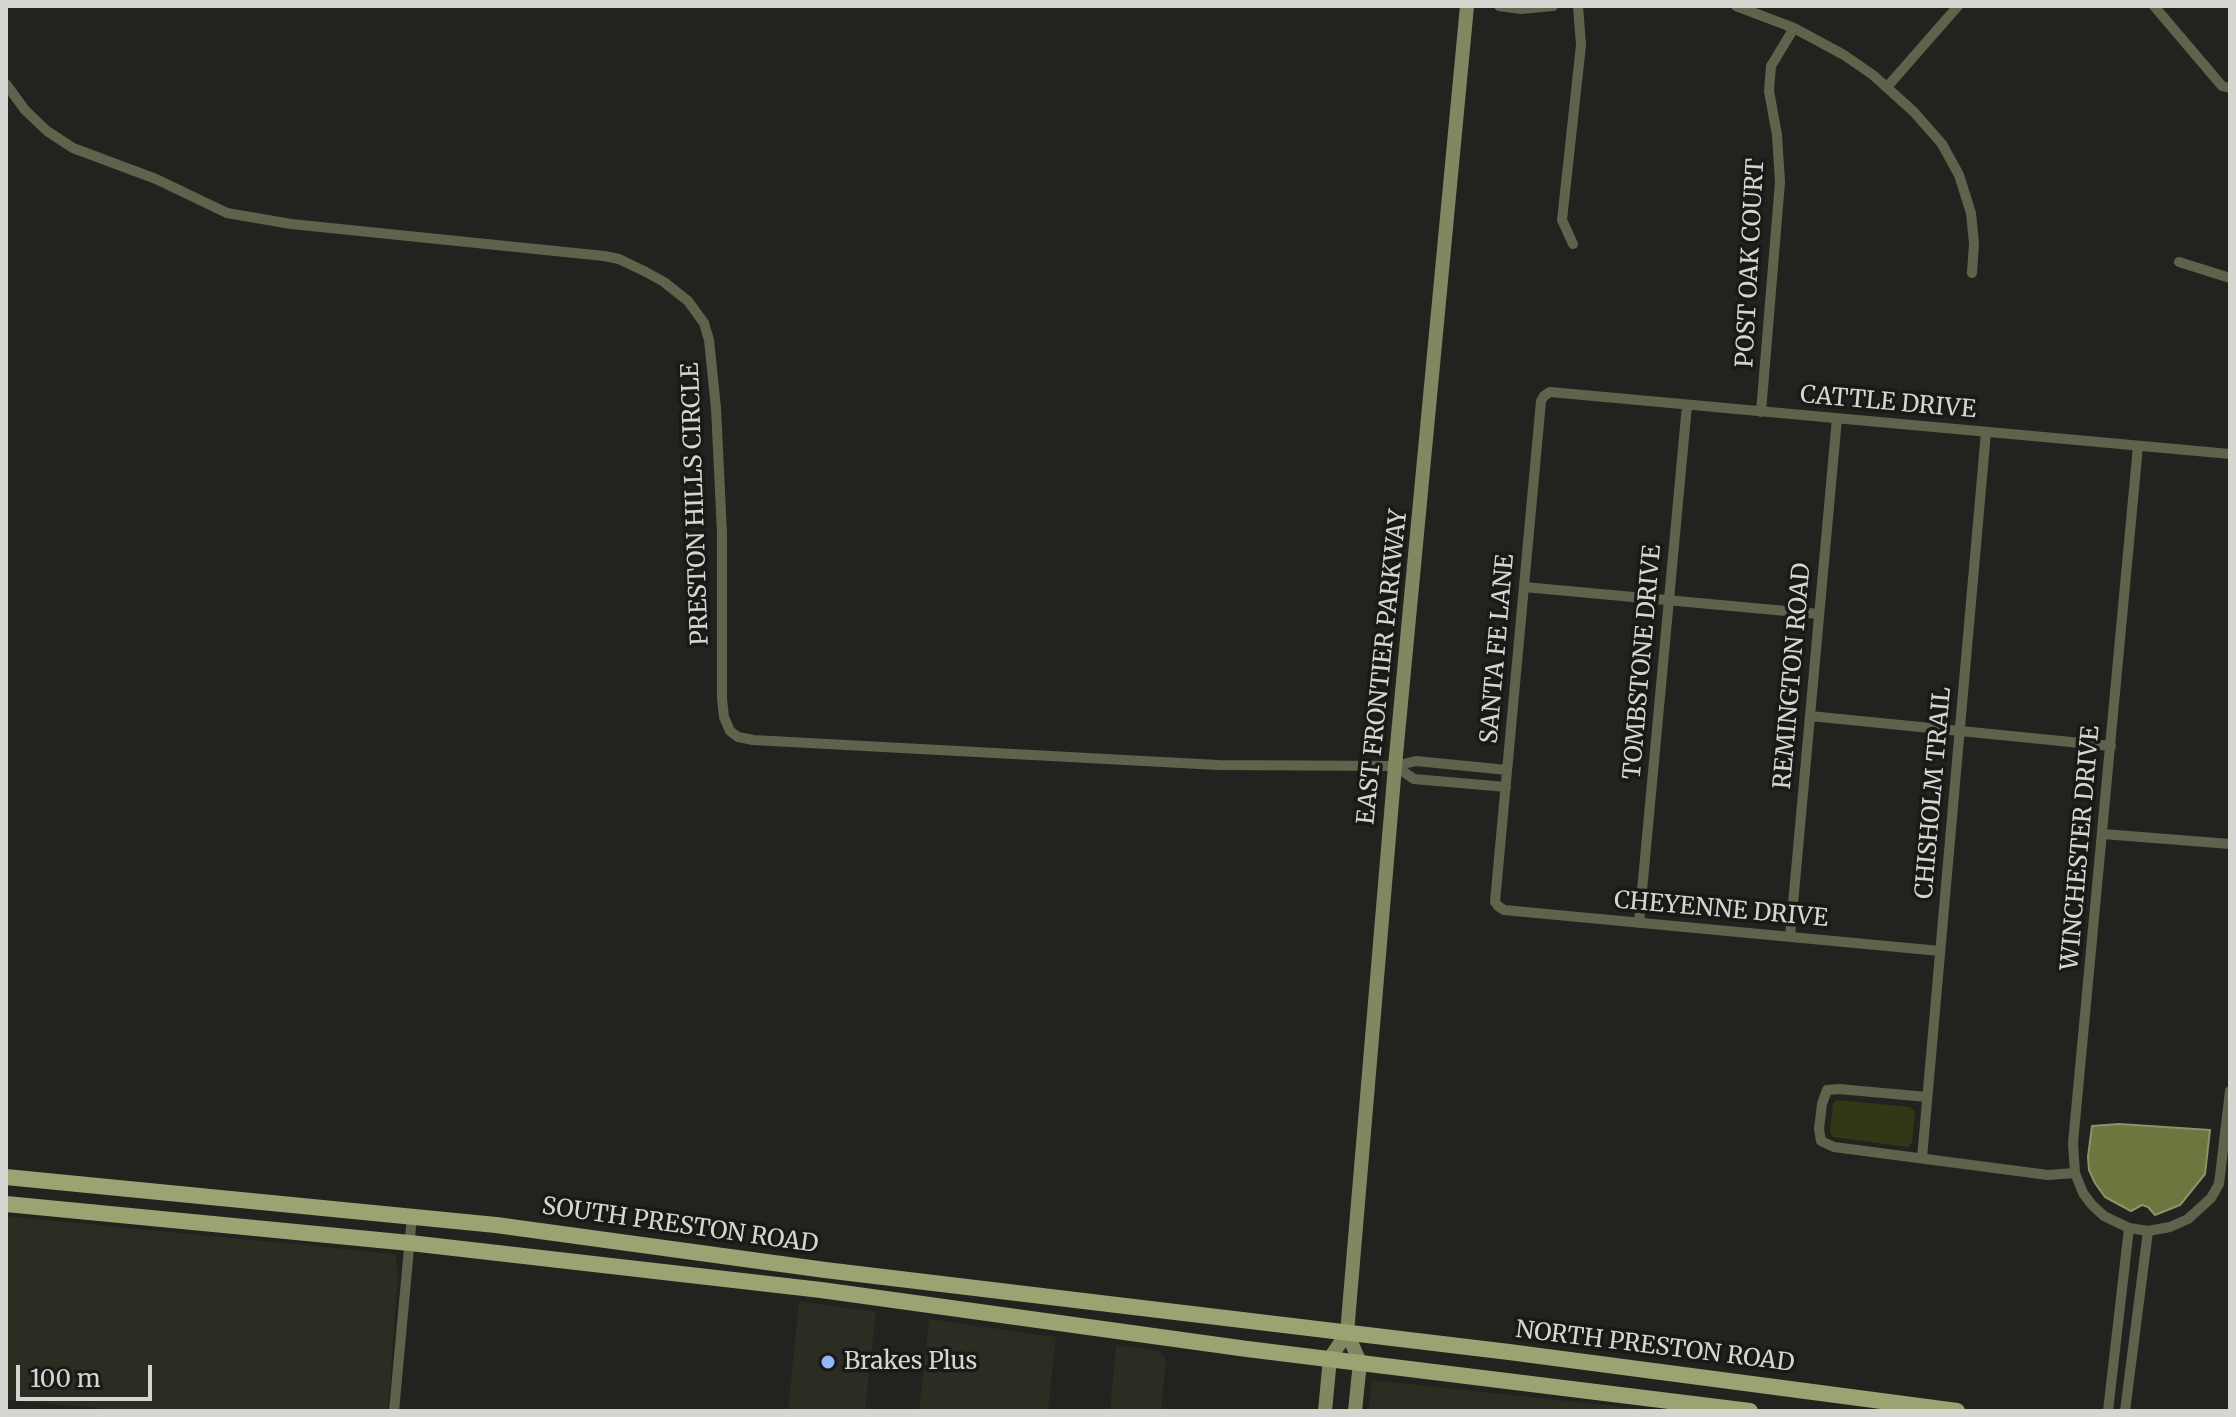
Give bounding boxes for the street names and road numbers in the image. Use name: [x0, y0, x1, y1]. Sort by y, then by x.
street label: POST OAK COURT: [1731, 158, 1771, 368]
street label: PRESTON HILLS CIRCLE: [677, 362, 715, 646]
street label: CATTLE DRIVE: [1799, 381, 1977, 425]
street label: EAST FRONTIER PARKWAY: [1352, 508, 1414, 826]
street label: TOMBSTONE DRIVE: [1618, 543, 1668, 781]
street label: SANTA FE LANE: [1475, 553, 1521, 745]
street label: REMINGTON ROAD: [1769, 562, 1817, 790]
street label: CHISHOLM TRAIL: [1910, 686, 1958, 900]
street label: WINCHESTER DRIVE: [2056, 724, 2106, 972]
street label: CHEYENNE DRIVE: [1613, 886, 1829, 934]
street label: SOUTH PRESTON ROAD: [540, 1192, 820, 1260]
street label: NORTH PRESTON ROAD: [1514, 1316, 1796, 1378]

